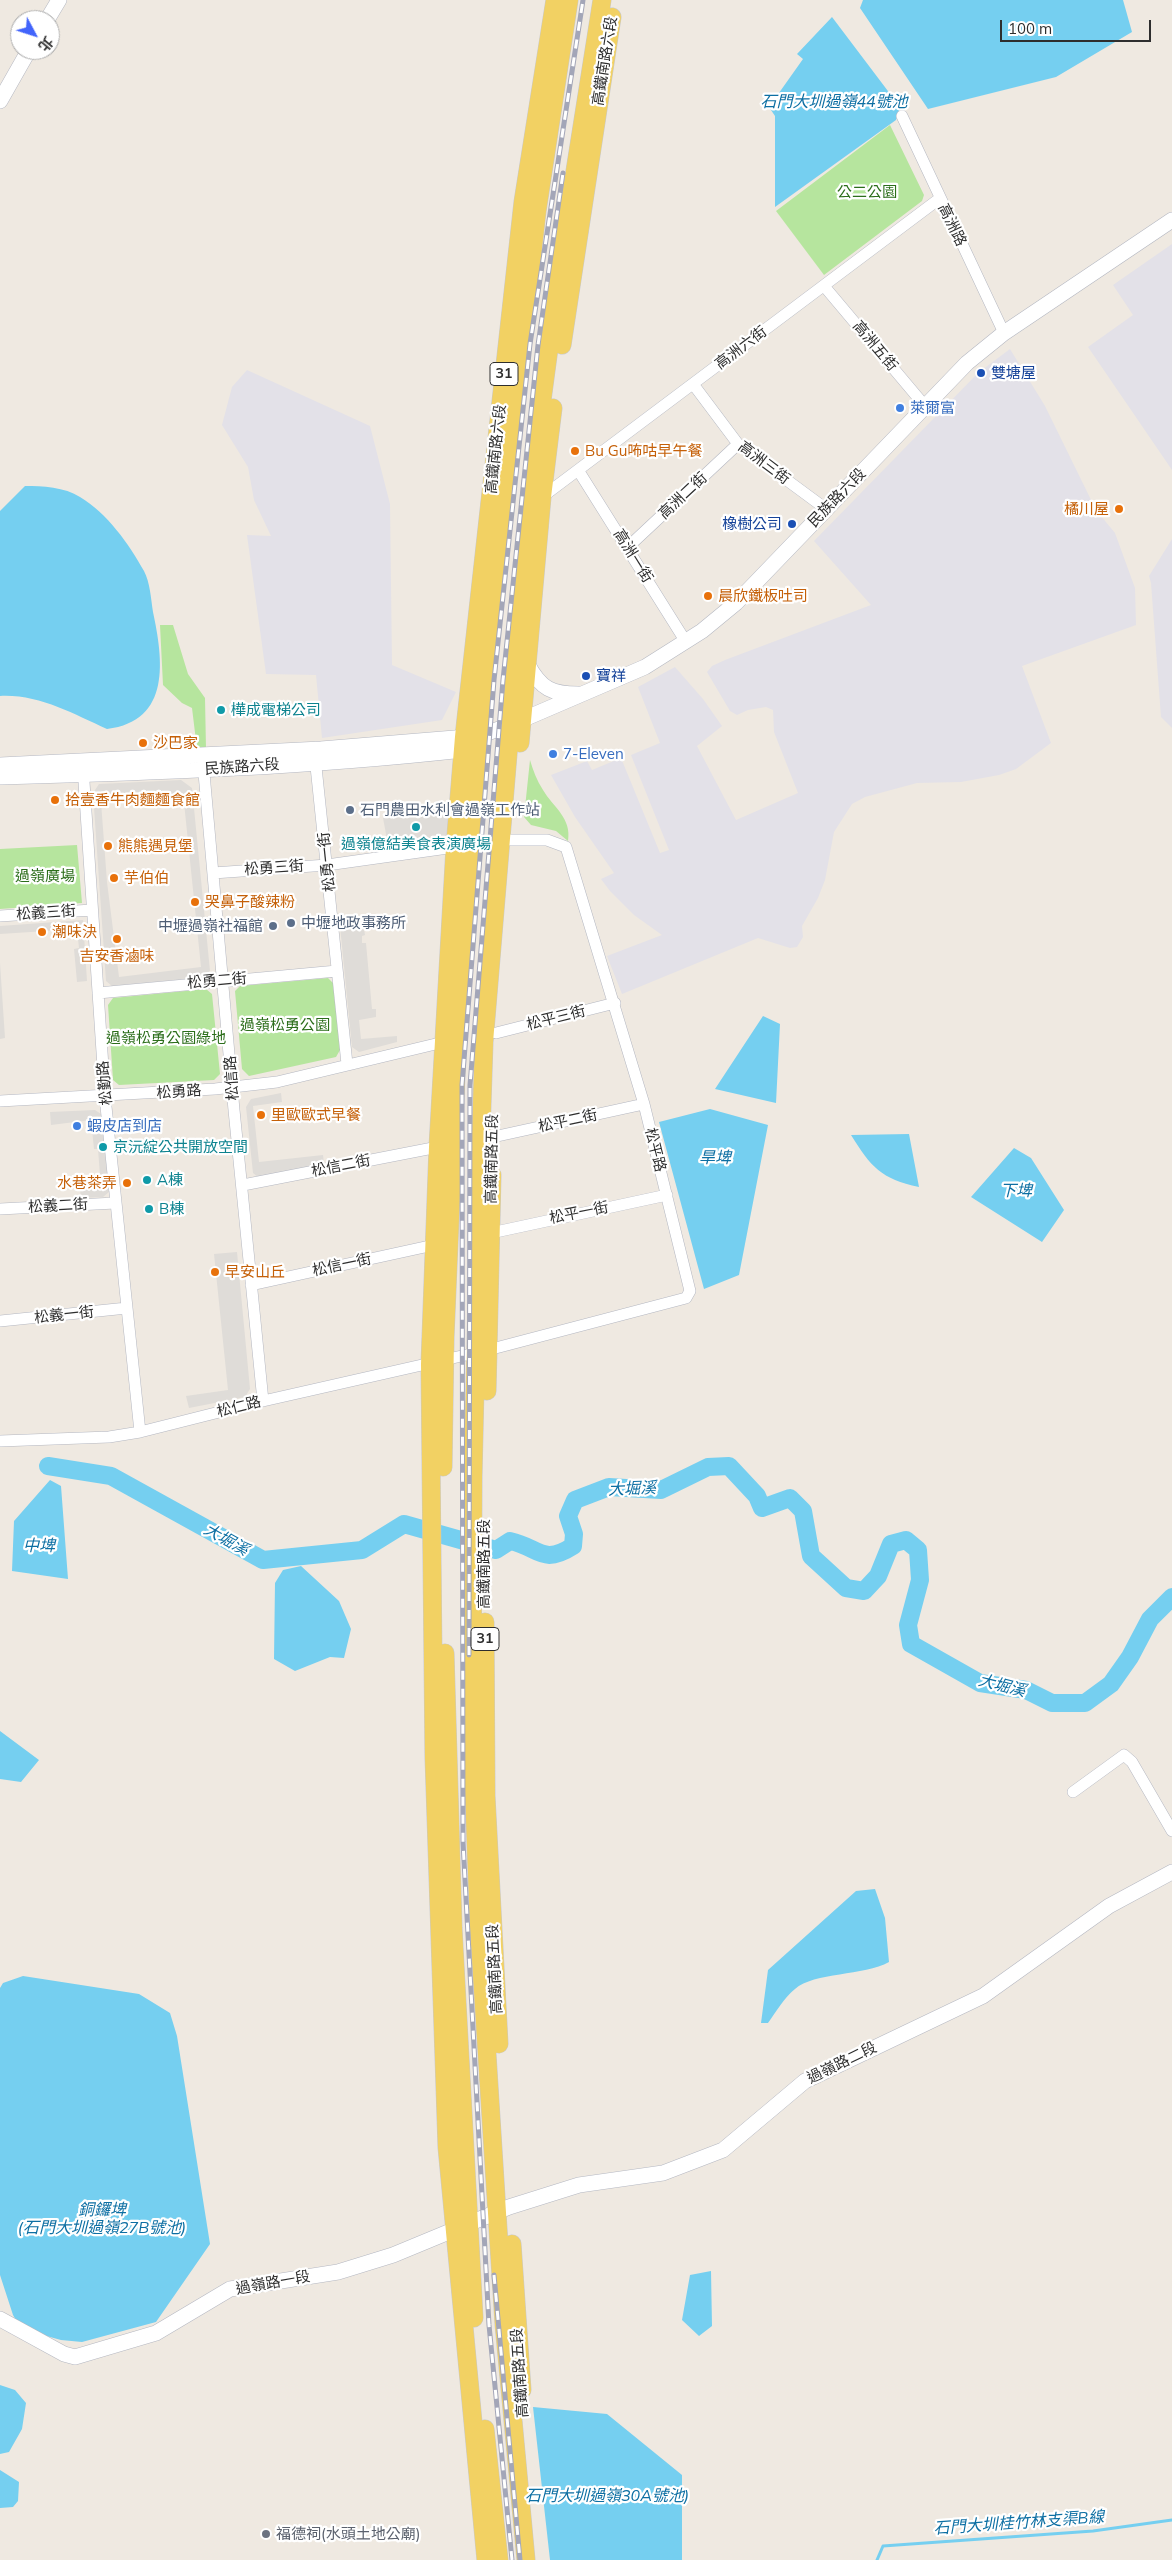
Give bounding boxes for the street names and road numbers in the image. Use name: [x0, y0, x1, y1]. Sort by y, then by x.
street label: 高鐵南路六段: [589, 15, 621, 107]
street label: 高洲路: [934, 201, 970, 249]
street label: 高洲五街: [849, 317, 901, 375]
street label: 高洲六街: [712, 323, 770, 373]
road number: 31: [490, 362, 518, 386]
street label: 高鐵南路六段: [482, 403, 510, 495]
street label: 高洲三街: [735, 438, 793, 488]
street label: 民族路六段: [804, 465, 870, 531]
street label: 高洲二街: [655, 469, 711, 523]
street label: 高洲一街: [609, 526, 657, 586]
street label: 民族路六段: [204, 755, 280, 779]
street label: 松勇一街: [315, 831, 339, 893]
street label: 松勇三街: [243, 857, 305, 879]
street label: 松義三街: [15, 902, 77, 924]
street label: 松勇二街: [186, 969, 248, 993]
street label: 松平三街: [525, 1002, 587, 1034]
street label: 松信路: [221, 1055, 243, 1101]
street label: 松勤路: [94, 1060, 116, 1106]
street label: 松勇路: [156, 1081, 202, 1103]
street label: 松平二街: [537, 1106, 599, 1136]
street label: 高鐵南路五段: [482, 1114, 502, 1204]
street label: 松平路: [641, 1126, 669, 1174]
street label: 松信二街: [310, 1151, 372, 1181]
street label: 松義二街: [28, 1195, 88, 1217]
street label: 松平一街: [548, 1198, 610, 1228]
street label: 松信一街: [311, 1250, 373, 1280]
street label: 松義一街: [33, 1303, 95, 1327]
street label: 松仁路: [215, 1393, 263, 1421]
street label: 高鐵南路五段: [475, 1519, 493, 1609]
road number: 31: [471, 1628, 499, 1650]
street label: 高鐵南路五段: [484, 1924, 506, 2014]
street label: 過嶺路二段: [804, 2038, 880, 2088]
street label: 過嶺路一段: [235, 2268, 311, 2298]
street label: 高鐵南路五段: [508, 2327, 532, 2419]

